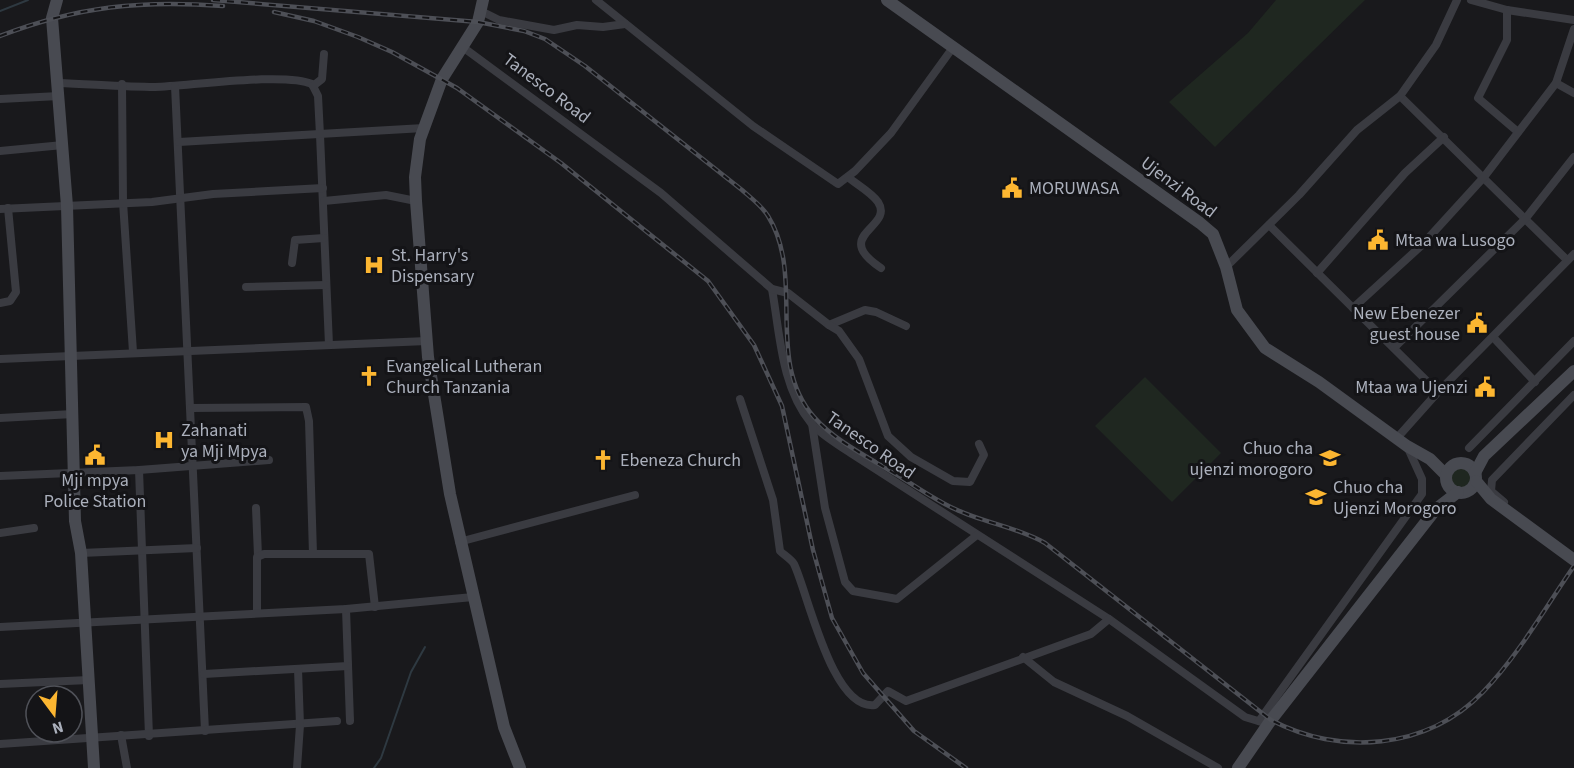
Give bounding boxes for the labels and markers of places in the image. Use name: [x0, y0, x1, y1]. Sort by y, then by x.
public building icon: MORUWASA: [1000, 176, 1024, 200]
place label: MORUWASA: [1029, 176, 1119, 201]
public building icon: Mtaa wa Lusogo: [1366, 228, 1390, 252]
place label: Mtaa wa Lusogo: [1395, 228, 1515, 253]
place label: St. Harry's Dispensary: [391, 243, 475, 289]
hospital icon: St. Harry's Dispensary: [362, 253, 386, 277]
place label: New Ebenezer guest house: [1353, 301, 1461, 347]
public building icon: New Ebenezer guest house: [1465, 311, 1489, 335]
place label: Evangelical Lutheran Church Tanzania: [386, 354, 542, 400]
church icon: Evangelical Lutheran Church Tanzania: [357, 364, 381, 388]
place label: Mtaa wa Ujenzi: [1355, 375, 1468, 400]
public building icon: Mtaa wa Ujenzi: [1473, 375, 1497, 399]
place label: Zahanati ya Mji Mpya: [181, 418, 267, 464]
hospital icon: Zahanati ya Mji Mpya: [152, 428, 176, 452]
place label: Chuo cha ujenzi morogoro: [1189, 436, 1313, 482]
public building icon: Mji mpya Police Station: [83, 443, 107, 467]
school or university icon: Chuo cha ujenzi morogoro: [1318, 446, 1342, 470]
church icon: Ebeneza Church: [591, 448, 615, 472]
place label: Ebeneza Church: [620, 448, 741, 473]
place label: Mji mpya Police Station: [44, 468, 146, 514]
place label: Chuo cha Ujenzi Morogoro: [1333, 475, 1457, 521]
school or university icon: Chuo cha Ujenzi Morogoro: [1304, 485, 1328, 509]

